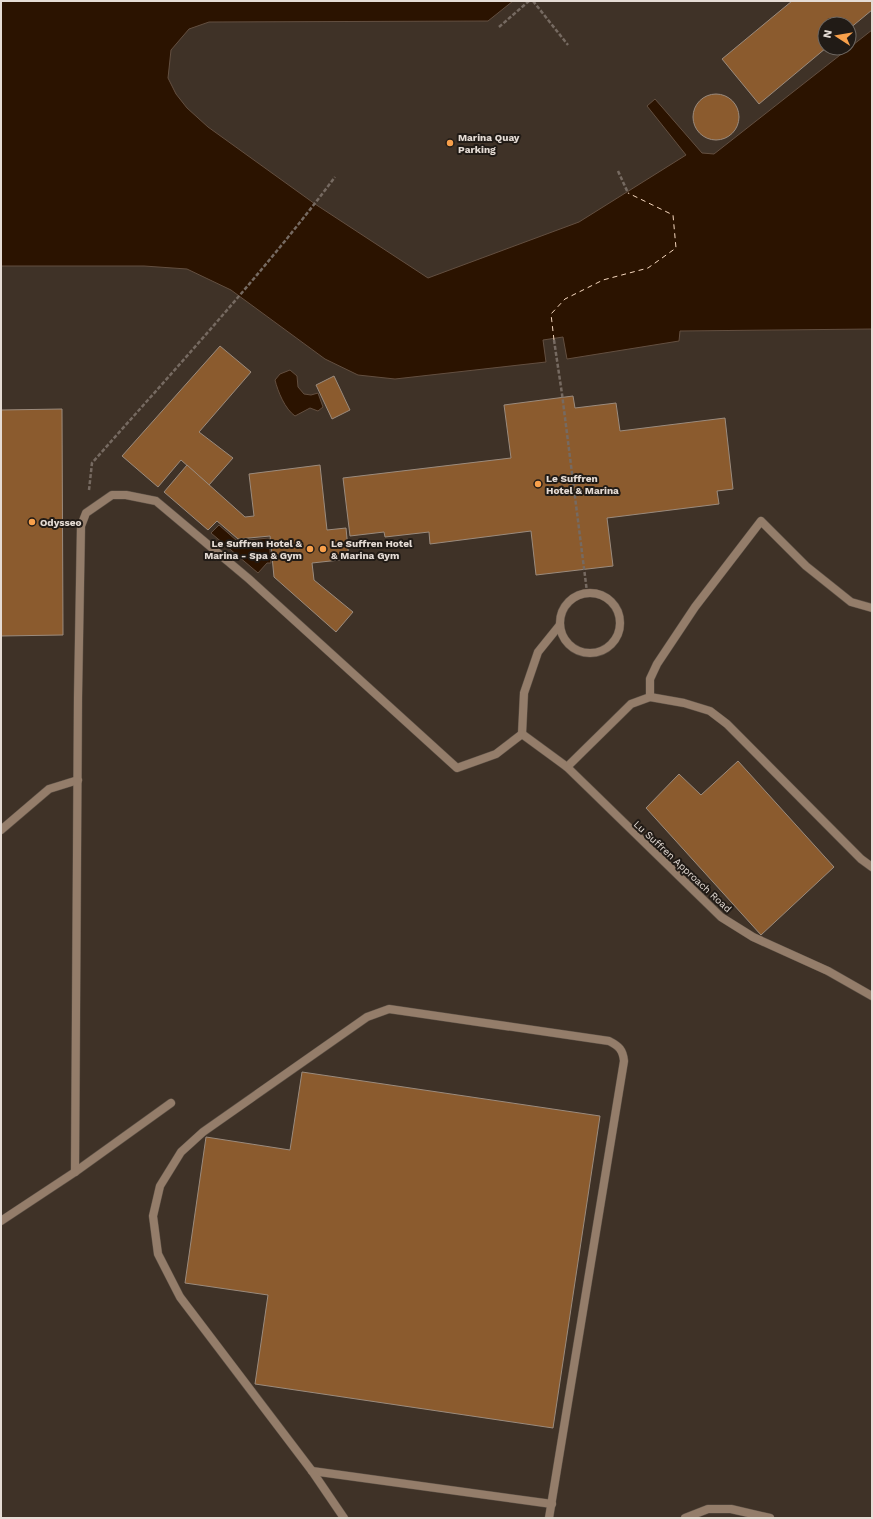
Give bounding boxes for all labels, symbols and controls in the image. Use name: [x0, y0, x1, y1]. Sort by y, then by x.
north arrow: [817, 16, 857, 56]
text: N: [821, 29, 835, 39]
place label: Marina Quay Parking: [458, 132, 520, 155]
marker: Marina Quay Parking: [445, 138, 455, 148]
place label: Le Suffren Hotel & Marina: [546, 473, 619, 496]
marker: Le Suffren Hotel & Marina: [533, 479, 543, 489]
marker: Odysseo: [27, 517, 37, 527]
place label: Odysseo: [40, 517, 82, 528]
place label: Le Suffren Hotel & Marina - Spa & Gym: [204, 538, 303, 561]
place label: Le Suffren Hotel & Marina Gym: [331, 538, 413, 561]
marker: Le Suffren Hotel & Marina - Spa & Gym: [305, 544, 315, 554]
marker: Le Suffren Hotel & Marina Gym: [318, 544, 328, 554]
street label: Lu Suffren Approach Road: [632, 818, 734, 914]

